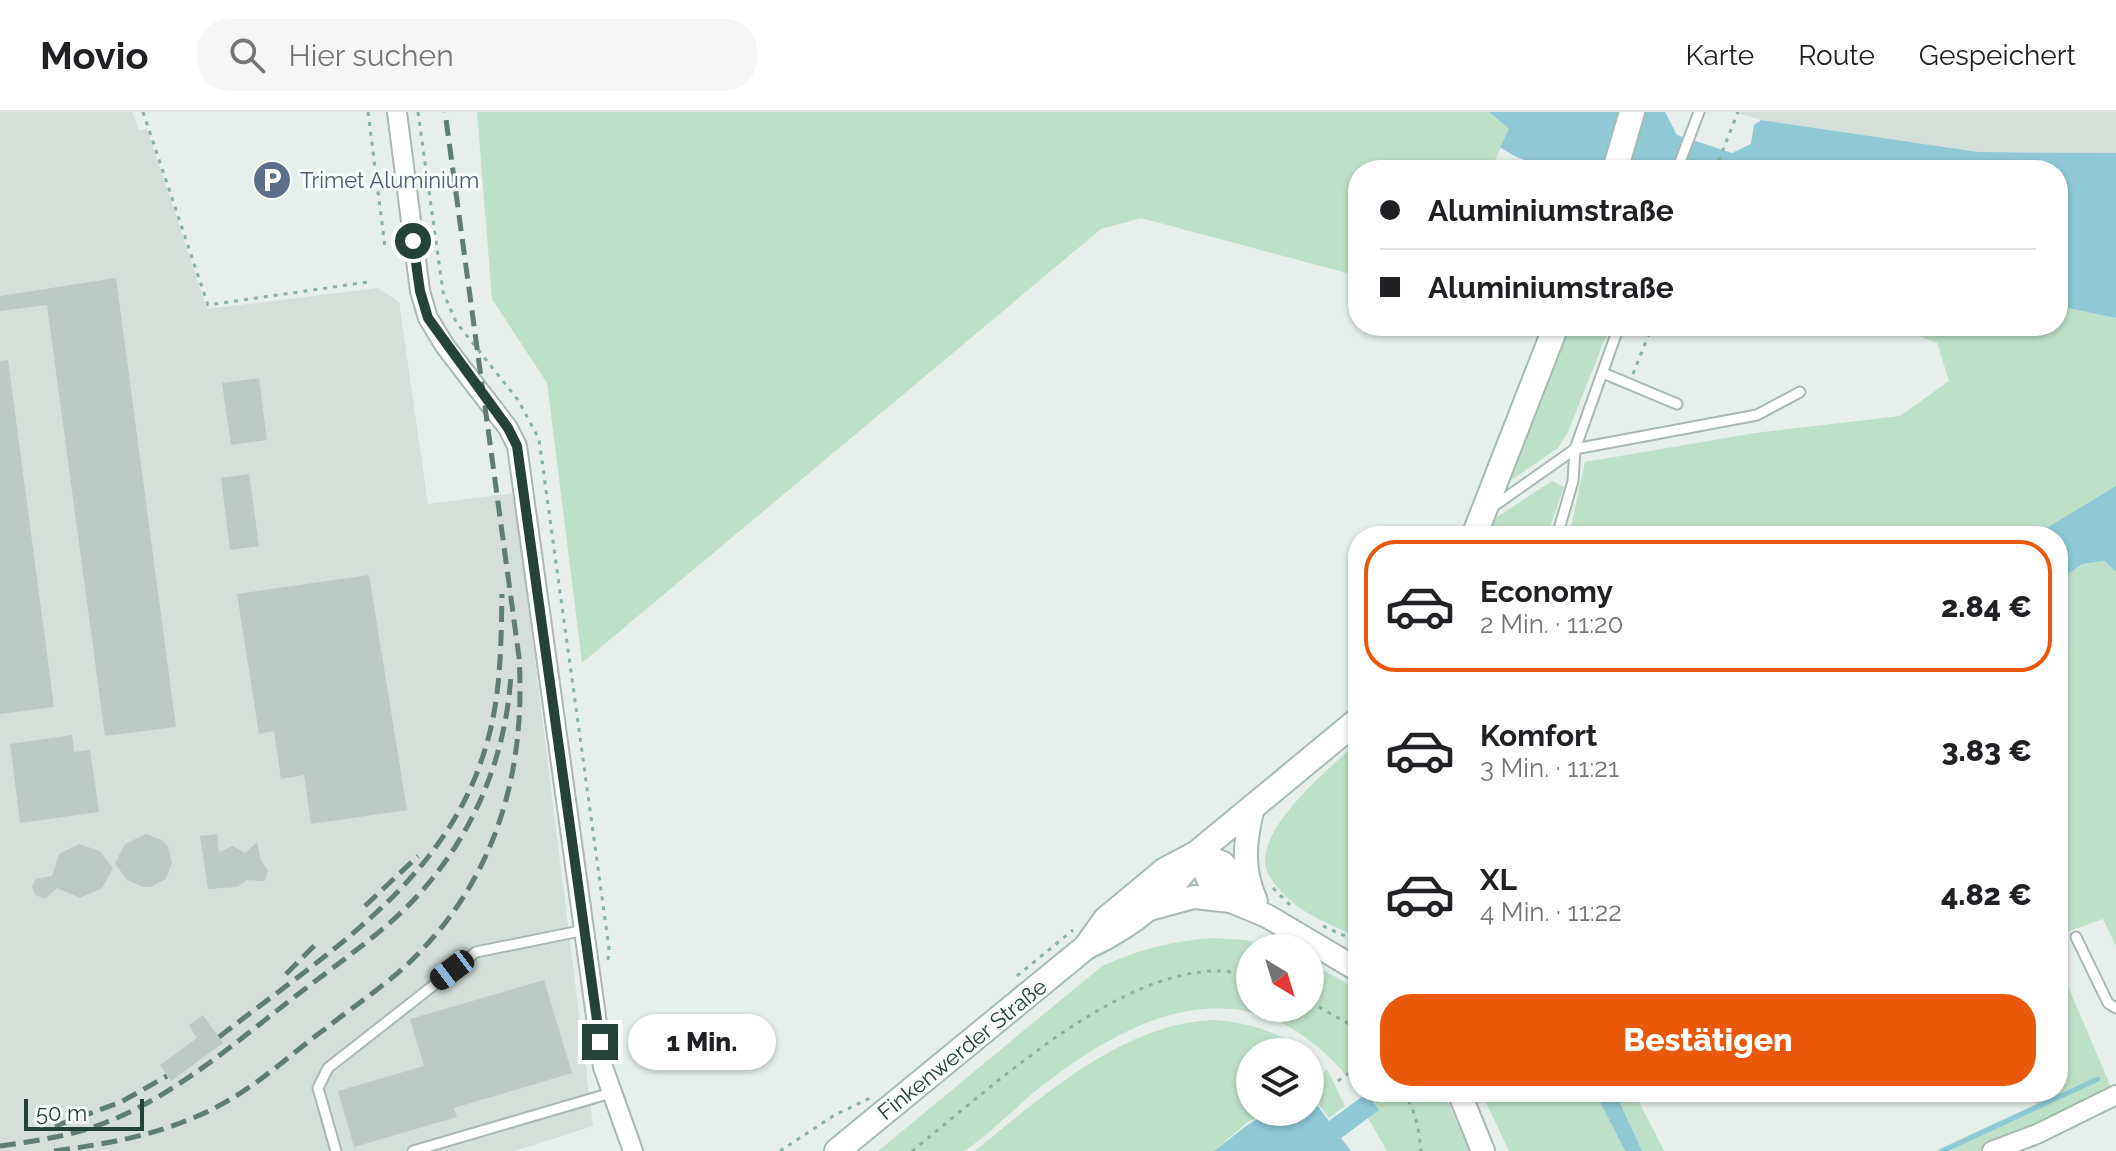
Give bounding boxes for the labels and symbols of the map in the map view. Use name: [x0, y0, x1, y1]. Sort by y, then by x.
parking icon: Trimet Aluminium: [251, 159, 293, 201]
place label: Trimet Aluminium: [300, 167, 479, 193]
route start: [395, 223, 431, 259]
north arrow: [1236, 934, 1324, 1022]
car: [426, 946, 478, 994]
street label: Finkenwerder Straße: [872, 973, 1052, 1125]
callout: 1 Min.: [628, 1014, 776, 1070]
route end: [582, 1024, 618, 1060]
scale bar: [24, 1095, 144, 1131]

